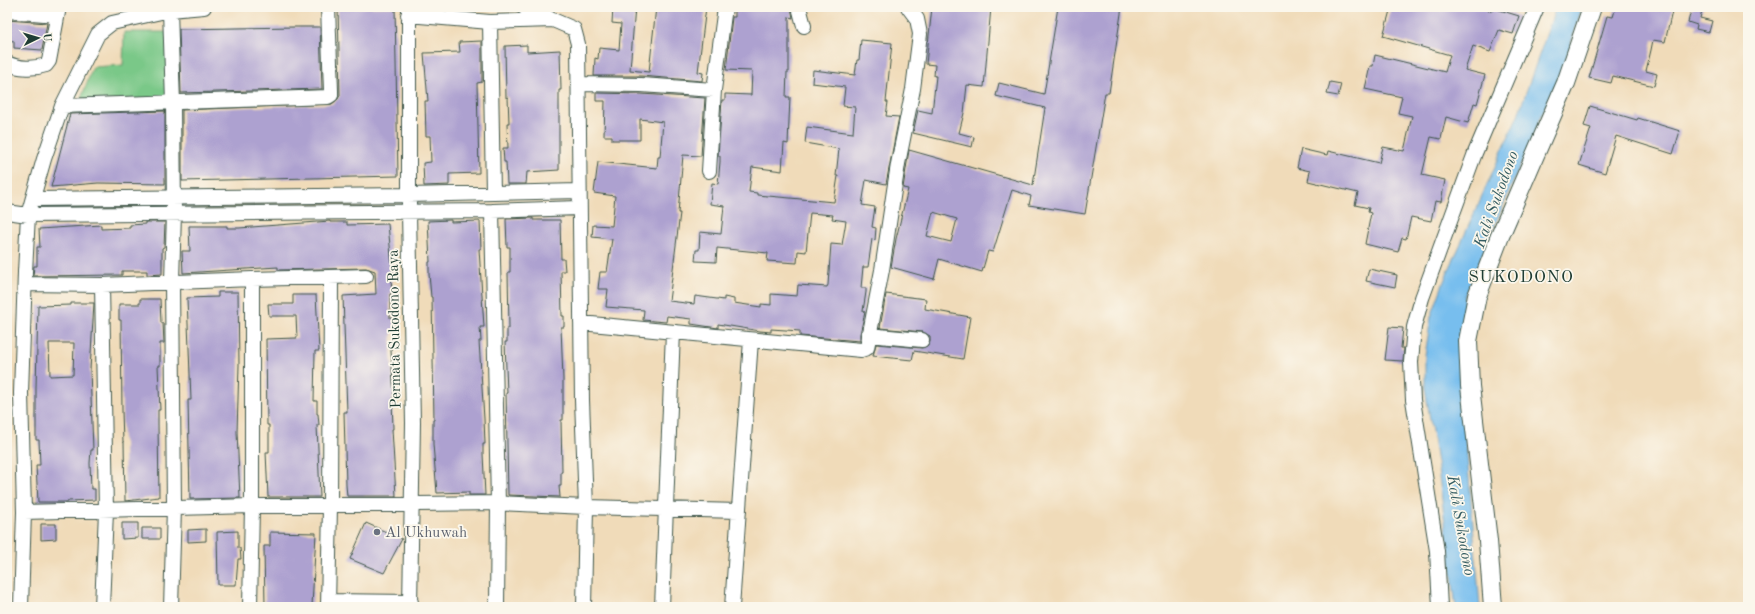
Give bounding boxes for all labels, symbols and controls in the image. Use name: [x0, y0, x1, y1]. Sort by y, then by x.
north arrow: [18, 18, 58, 58]
text: U: [41, 32, 52, 42]
water label: Kali Sukodono: [1472, 149, 1522, 251]
street label: Permata Sukodono Raya: [387, 249, 404, 409]
district label: SUKODONO: [1468, 269, 1574, 286]
water label: Kali Sukodono: [1443, 473, 1477, 577]
place label: Al Ukhuwah: [385, 526, 467, 541]
marker: Al Ukhuwah: [372, 527, 382, 537]

